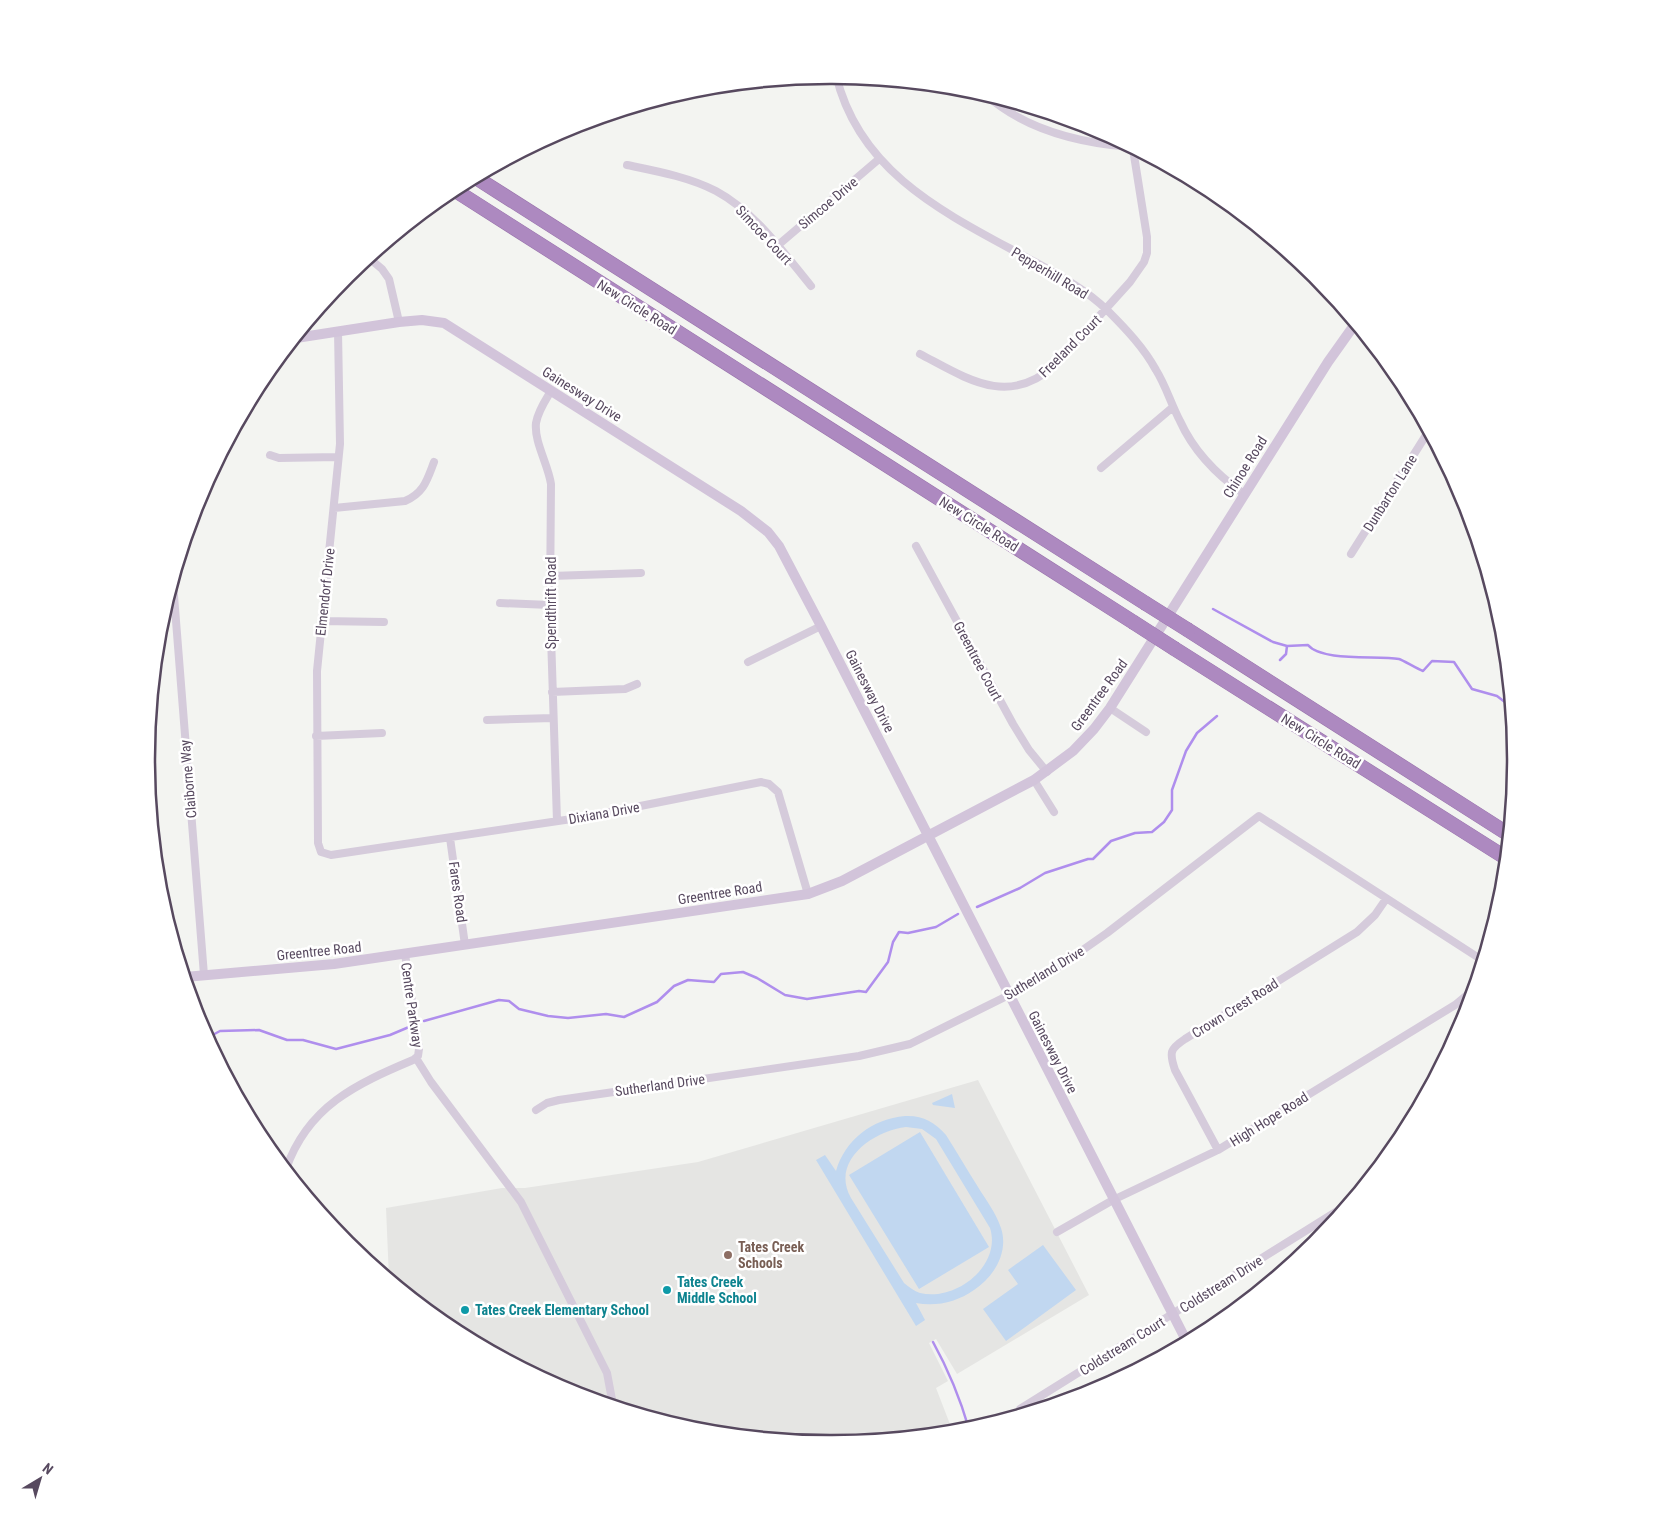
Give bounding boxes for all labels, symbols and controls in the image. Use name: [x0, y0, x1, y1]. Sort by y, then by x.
street label: Simcoe Drive: [795, 173, 861, 232]
street label: Simcoe Court: [733, 202, 795, 268]
street label: Pepperhill Road: [1009, 244, 1091, 302]
street label: New Circle Road: [594, 276, 680, 338]
street label: Freeland Court: [1036, 312, 1104, 380]
street label: Gainesway Drive: [539, 363, 625, 425]
street label: Chinoe Road: [1220, 433, 1270, 501]
street label: Dunbarton Lane: [1360, 451, 1420, 534]
street label: New Circle Road: [936, 493, 1022, 555]
street label: Elmendorf Drive: [312, 547, 338, 637]
street label: Spendthrift Road: [543, 557, 559, 649]
street label: Greentree Court: [950, 619, 1006, 703]
street label: Gainesway Drive: [842, 647, 898, 735]
street label: Greentree Road: [1068, 656, 1130, 734]
street label: New Circle Road: [1278, 710, 1364, 772]
street label: Claiborne Way: [177, 739, 199, 819]
street label: Dixiana Drive: [567, 799, 641, 827]
street label: Fares Road: [446, 860, 470, 924]
street label: Greentree Road: [677, 878, 763, 908]
street label: Greentree Road: [276, 939, 362, 963]
street label: Sutherland Drive: [1001, 943, 1087, 1003]
street label: Centre Parkway: [398, 961, 426, 1049]
street label: Crown Crest Road: [1189, 975, 1281, 1041]
street label: Gainesway Drive: [1025, 1008, 1081, 1096]
street label: Sutherland Drive: [614, 1071, 706, 1099]
street label: High Hope Road: [1227, 1089, 1311, 1149]
place label: Tates Creek Schools: [738, 1239, 805, 1271]
marker: Tates Creek Schools: [722, 1249, 734, 1261]
street label: Coldstream Drive: [1177, 1252, 1266, 1316]
place label: Tates Creek Middle School: [677, 1274, 757, 1306]
marker: Tates Creek Middle School: [661, 1284, 673, 1296]
place label: Tates Creek Elementary School: [475, 1302, 649, 1318]
marker: Tates Creek Elementary School: [459, 1304, 471, 1316]
street label: Coldstream Court: [1077, 1313, 1167, 1379]
north arrow: [15, 1454, 65, 1504]
text: N: [40, 1460, 56, 1478]

